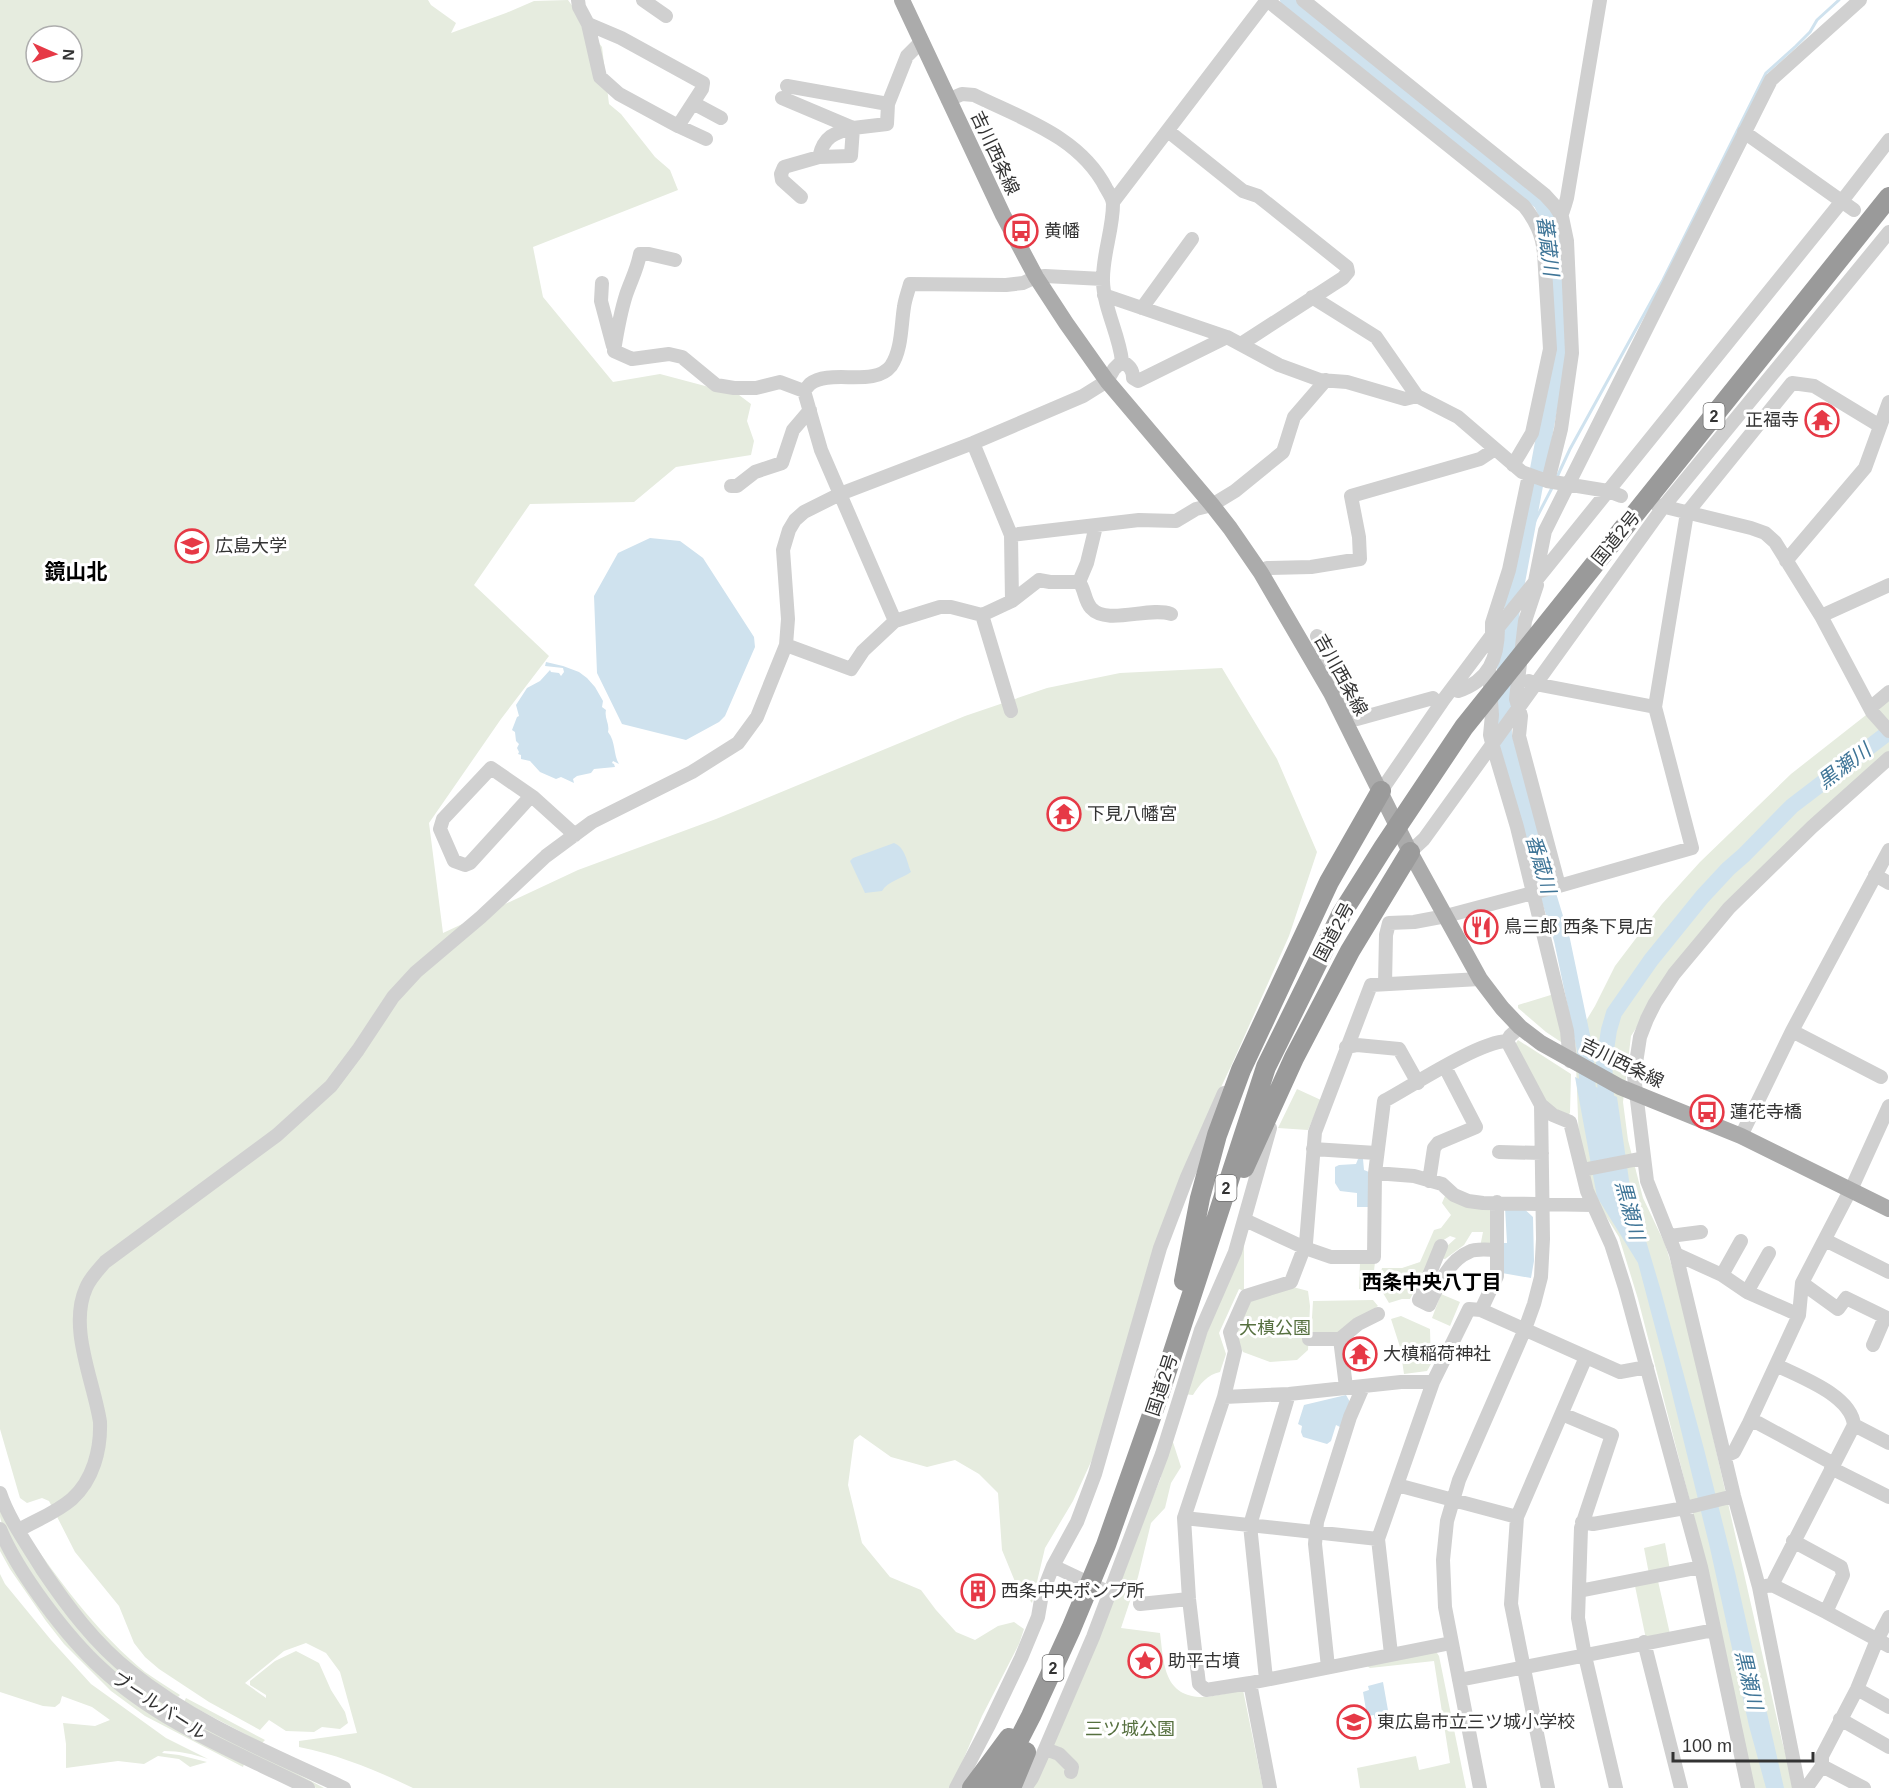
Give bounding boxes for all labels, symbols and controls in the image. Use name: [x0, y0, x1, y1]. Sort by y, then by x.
north arrow: [24, 24, 84, 84]
text: N: [60, 49, 77, 61]
street label: 吉川西条線: [967, 108, 1023, 198]
bus stop icon: 黄幡: [1003, 213, 1039, 249]
water label: 蕃蔵川: [1533, 215, 1563, 279]
place label: 黄幡: [1044, 221, 1080, 241]
temple icon: 正福寺: [1804, 402, 1840, 438]
road number: 2: [1704, 403, 1724, 429]
place label: 正福寺: [1745, 410, 1799, 430]
street label: 国道2号: [1588, 507, 1644, 569]
school or university icon: 広島大学: [174, 528, 210, 564]
place label: 広島大学: [215, 536, 287, 556]
district label: 鏡山北: [45, 560, 108, 583]
street label: 吉川西条線: [1310, 631, 1372, 719]
water label: 黒瀬川: [1813, 738, 1876, 793]
temple icon: 下見八幡宮: [1046, 796, 1082, 832]
place label: 下見八幡宮: [1087, 804, 1177, 824]
water label: 番蔵川: [1522, 832, 1560, 898]
street label: 国道2号: [1310, 899, 1358, 965]
restaurant icon: 鳥三郎 西条下見店: [1463, 909, 1499, 945]
place label: 鳥三郎 西条下見店: [1504, 917, 1653, 937]
street label: 吉川西条線: [1577, 1034, 1667, 1092]
bus stop icon: 蓮花寺橋: [1689, 1094, 1725, 1130]
place label: 蓮花寺橋: [1730, 1102, 1802, 1122]
road number: 2: [1216, 1175, 1236, 1201]
water label: 黒瀬川: [1612, 1178, 1649, 1244]
district label: 西条中央八丁目: [1362, 1271, 1502, 1293]
park label: 大槙公園: [1239, 1318, 1311, 1338]
temple icon: 大槙稲荷神社: [1342, 1336, 1378, 1372]
place label: 大槙稲荷神社: [1383, 1344, 1491, 1364]
street label: 国道2号: [1143, 1351, 1181, 1419]
building icon: 西条中央ポンプ所: [960, 1573, 996, 1609]
place label: 西条中央ポンプ所: [1001, 1581, 1144, 1601]
place icon: 助平古墳: [1127, 1643, 1163, 1679]
water label: 黒瀬川: [1732, 1648, 1767, 1714]
place label: 助平古墳: [1168, 1651, 1240, 1671]
road number: 2: [1042, 1655, 1064, 1681]
street label: ブールバール: [108, 1668, 210, 1744]
school or university icon: 東広島市立三ツ城小学校: [1336, 1704, 1372, 1740]
place label: 東広島市立三ツ城小学校: [1377, 1712, 1575, 1732]
park label: 三ツ城公園: [1085, 1719, 1175, 1739]
scale bar: [1673, 1725, 1812, 1763]
text: 100 m: [1682, 1736, 1732, 1756]

